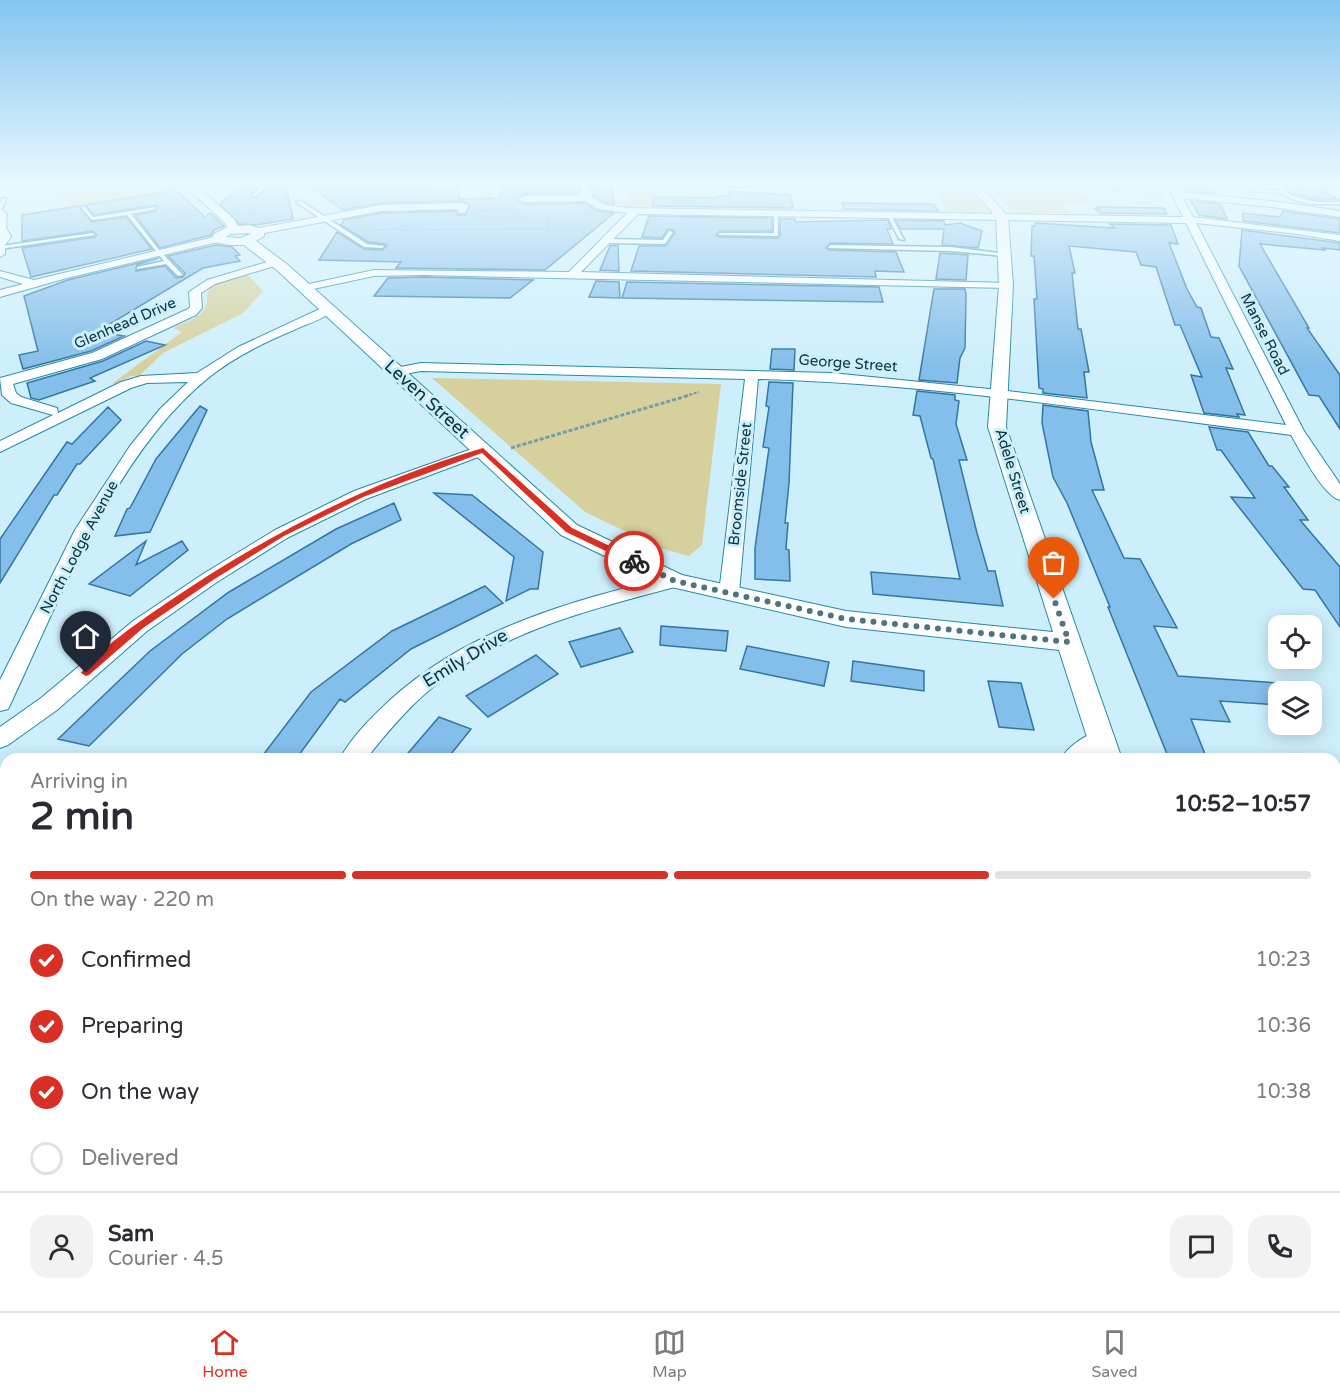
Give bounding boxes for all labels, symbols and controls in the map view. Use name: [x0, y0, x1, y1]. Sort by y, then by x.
street label: Manse Road: [1237, 290, 1293, 378]
street label: Glenhead Drive: [71, 293, 179, 353]
street label: George Street: [798, 351, 898, 375]
street label: Leven Street: [380, 355, 474, 443]
street label: Broomside Street: [725, 421, 755, 546]
street label: Adele Street: [992, 426, 1035, 516]
street label: North Lodge Avenue: [36, 477, 122, 617]
courier: [604, 531, 664, 591]
pin: [1028, 537, 1079, 599]
icon: bike: [618, 545, 651, 578]
icon: bag: [1037, 546, 1070, 579]
pin: [60, 611, 111, 673]
map controls: [1268, 615, 1322, 735]
button: locate: [1268, 615, 1322, 669]
icon: home: [69, 620, 102, 653]
street label: Emily Drive: [418, 624, 512, 692]
button: layers: [1268, 681, 1322, 735]
text: Arriving in: [30, 770, 128, 794]
text: 10:52–10:57: [1174, 791, 1311, 817]
text: 2 min: [30, 793, 134, 840]
text: On the way · 220 m: [30, 888, 214, 912]
icon: check: [30, 944, 63, 977]
text: Confirmed: [81, 947, 191, 973]
text: 10:23: [1256, 948, 1311, 972]
icon: check: [30, 1010, 63, 1043]
text: Preparing: [81, 1013, 184, 1039]
text: 10:36: [1256, 1014, 1311, 1038]
icon: check: [30, 1076, 63, 1109]
text: On the way: [81, 1079, 199, 1105]
text: 10:38: [1256, 1080, 1311, 1104]
text: Delivered: [81, 1145, 179, 1171]
button: person: [30, 1215, 93, 1278]
button: chat: [1170, 1215, 1233, 1278]
button: phone: [1248, 1215, 1311, 1278]
text: Sam: [108, 1221, 154, 1247]
text: Courier · 4.5: [108, 1247, 223, 1271]
tab: Home: [202, 1326, 248, 1382]
tab: Map: [652, 1326, 687, 1382]
tab: Saved: [1091, 1326, 1138, 1382]

